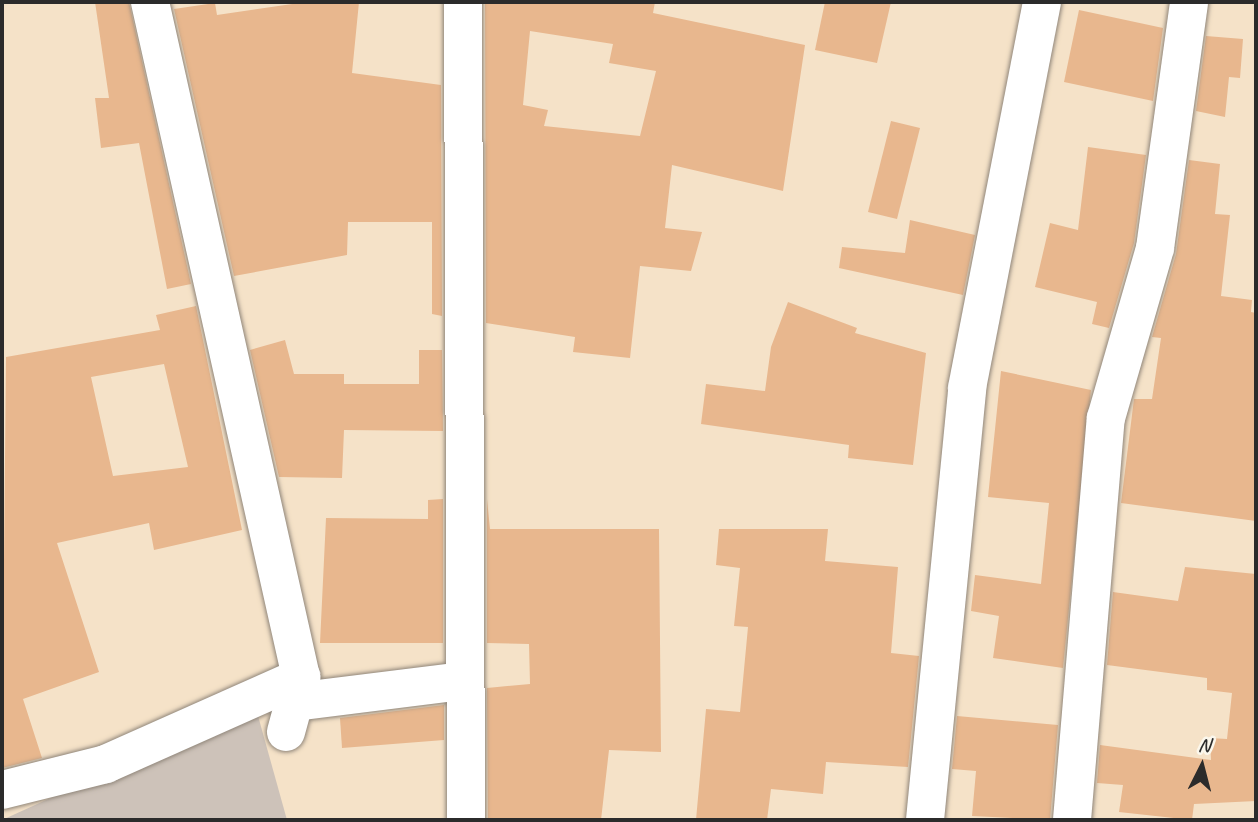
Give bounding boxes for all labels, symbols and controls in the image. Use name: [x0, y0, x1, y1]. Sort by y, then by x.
north arrow: [1167, 731, 1237, 801]
text: N: [1197, 733, 1211, 758]

